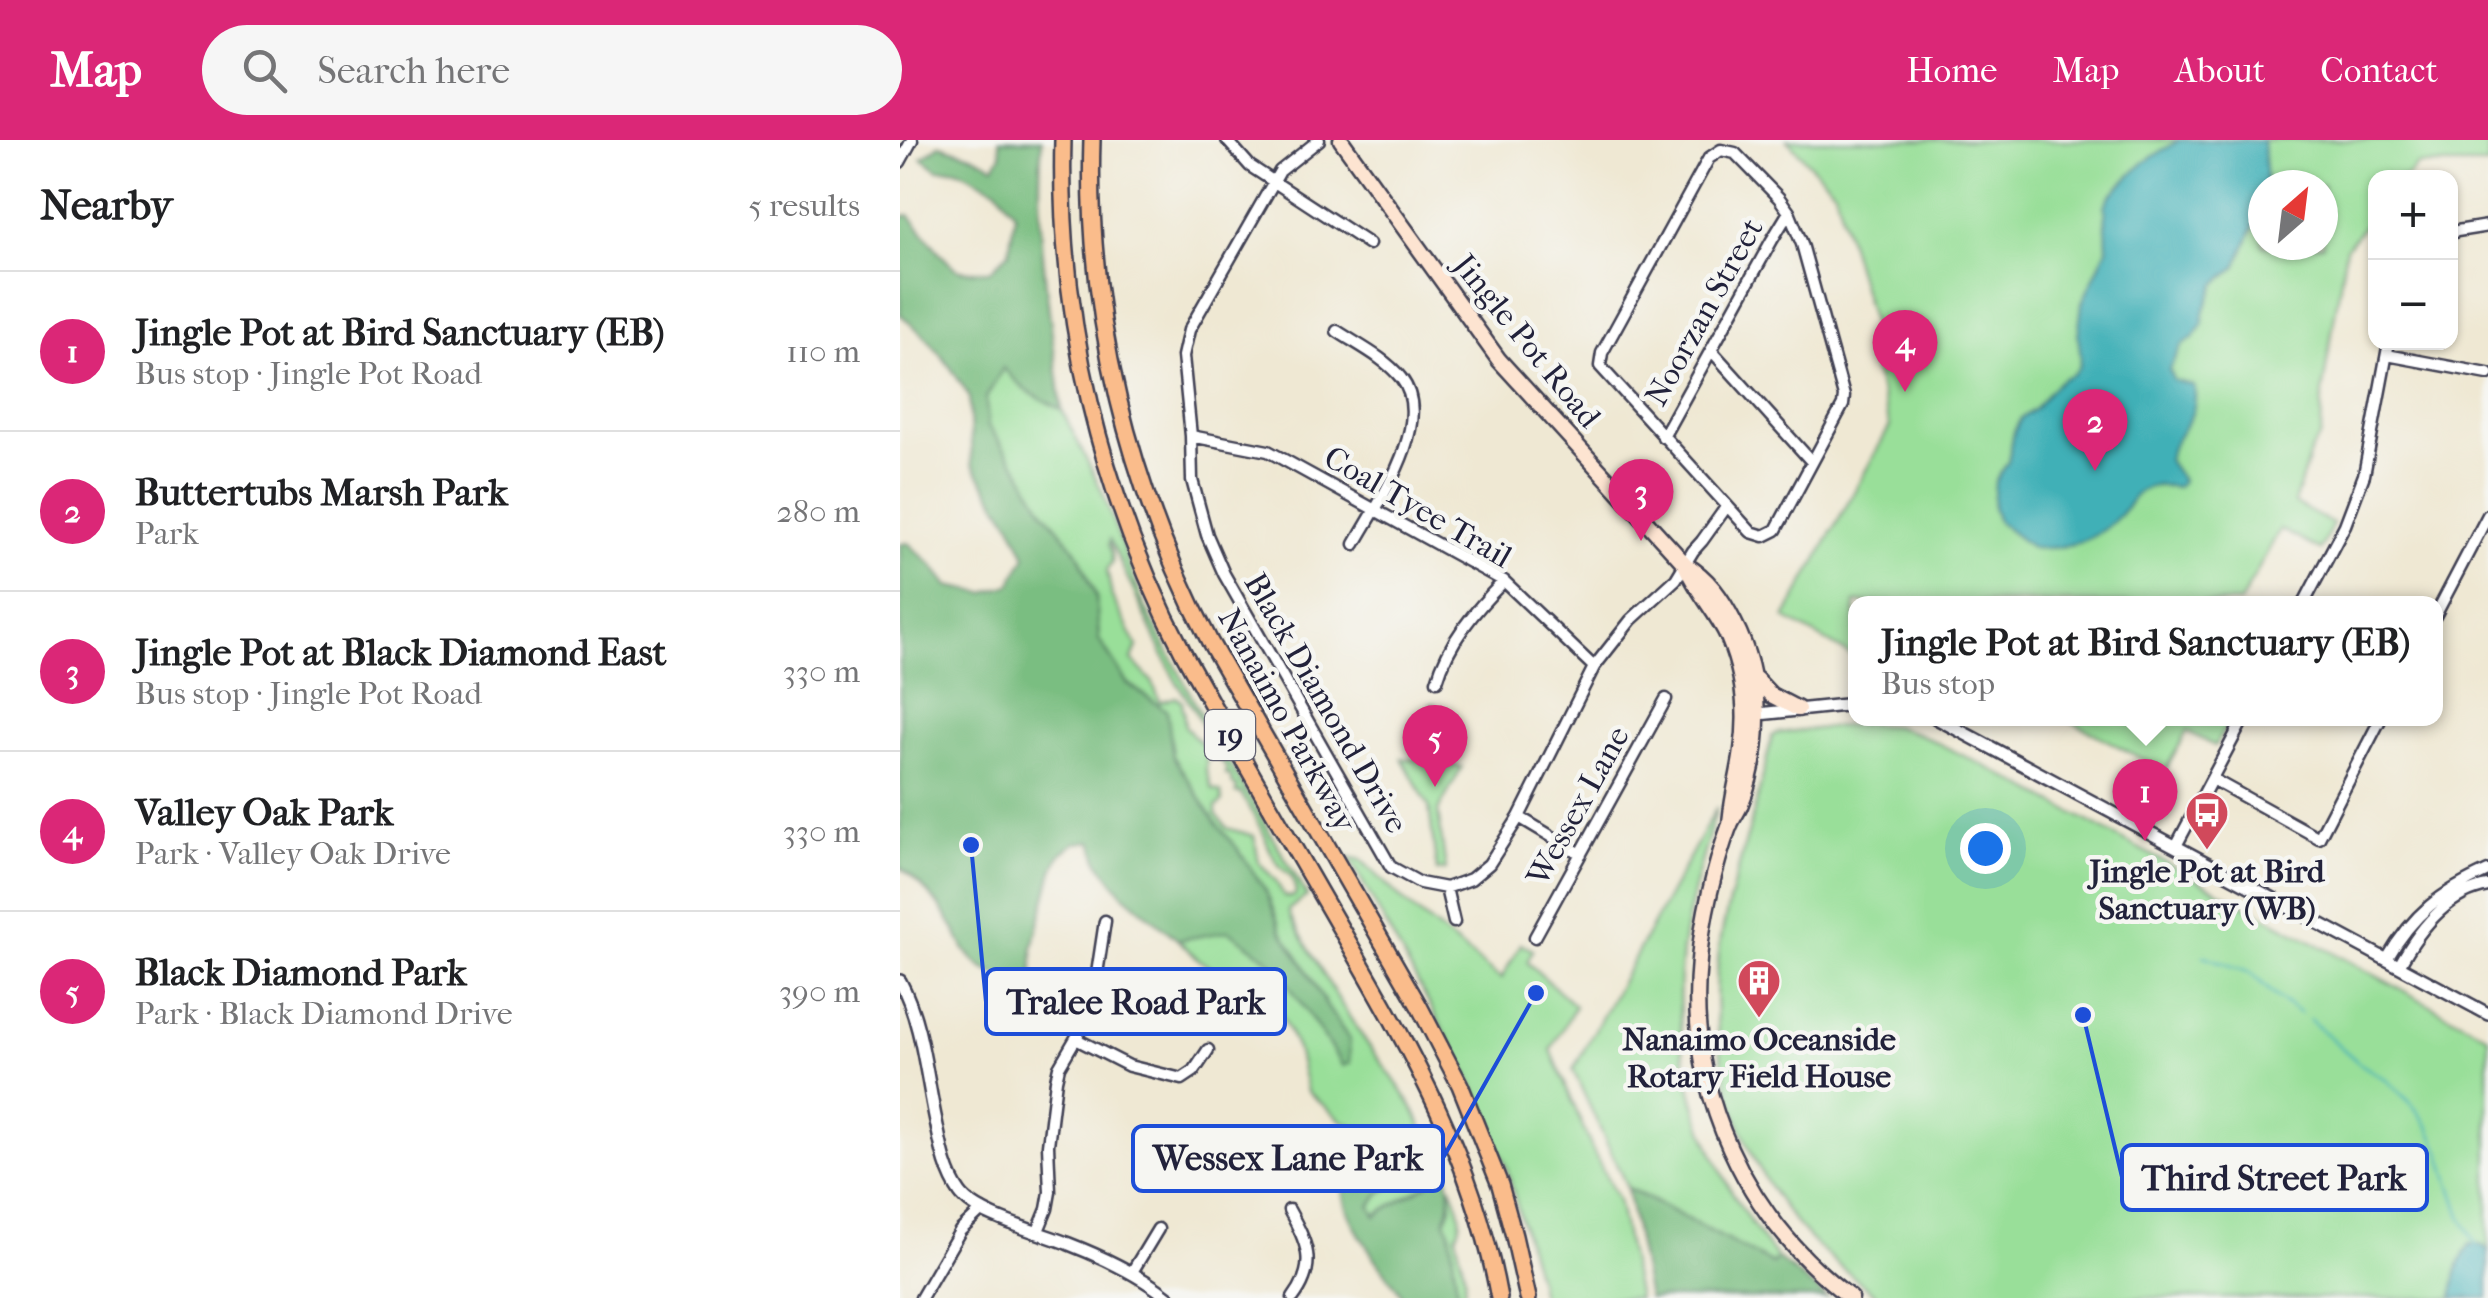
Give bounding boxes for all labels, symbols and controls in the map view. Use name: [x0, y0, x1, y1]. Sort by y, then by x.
search box: [202, 25, 902, 115]
text: Map: [50, 42, 142, 98]
icon: search: [237, 43, 292, 98]
text: Search here: [317, 48, 510, 93]
text: Home: [1906, 50, 1997, 91]
text: Map: [2052, 50, 2120, 91]
text: About: [2175, 50, 2265, 91]
text: Contact: [2320, 50, 2438, 91]
north arrow: [2248, 170, 2338, 260]
map controls: [2368, 170, 2458, 350]
button: +: [2368, 170, 2458, 260]
text: Nearby: [40, 181, 172, 230]
text: 5 results: [748, 187, 860, 224]
street label: Noorzan Street: [1637, 211, 1771, 412]
street label: Jingle Pot Road: [1444, 245, 1609, 436]
button: −: [2368, 260, 2458, 350]
text: Jingle Pot at Bird Sanctuary (EB): [135, 310, 665, 355]
pin: 4: [1872, 310, 1938, 392]
text: 1: [67, 333, 78, 370]
text: 110 m: [786, 333, 860, 370]
text: Bus stop · Jingle Pot Road: [135, 355, 482, 392]
pin: 2: [2062, 388, 2128, 471]
street label: Coal Tyee Trail: [1318, 438, 1518, 576]
pin: 3: [1608, 458, 1674, 541]
text: Buttertubs Marsh Park: [135, 470, 508, 515]
text: 2: [64, 493, 81, 530]
text: 280 m: [776, 493, 860, 530]
text: Park: [135, 515, 199, 552]
street label: Black Diamond Drive: [1237, 566, 1416, 840]
popup: [1848, 596, 2443, 726]
street label: Nanaimo Parkway: [1210, 602, 1364, 839]
text: Jingle Pot at Bird Sanctuary (EB): [1881, 620, 2410, 665]
text: Jingle Pot at Black Diamond East: [135, 630, 666, 675]
text: 3: [66, 653, 79, 690]
text: 330 m: [783, 653, 860, 690]
text: Bus stop: [1881, 665, 1995, 702]
text: Bus stop · Jingle Pot Road: [135, 675, 482, 712]
pin: 5: [1402, 704, 1468, 787]
road number: 19: [1205, 710, 1255, 760]
street label: Wessex Lane: [1519, 720, 1637, 893]
pin: 1: [2112, 758, 2178, 841]
text: Valley Oak Park: [135, 790, 393, 835]
bus stop icon: Jingle Pot at Bird Sanctuary (WB): [2184, 790, 2230, 851]
text: 4: [63, 813, 82, 850]
text: 330 m: [783, 813, 860, 850]
your location: [1960, 823, 2011, 874]
text: Park · Valley Oak Drive: [135, 835, 451, 872]
place label: Jingle Pot at Bird Sanctuary (WB): [2087, 853, 2326, 927]
text: Black Diamond Park: [135, 950, 467, 995]
building icon: Nanaimo Oceanside Rotary Field House: [1736, 958, 1782, 1019]
callout: Tralee Road Park: [986, 969, 1285, 1034]
text: 5: [66, 973, 79, 1010]
text: 390 m: [779, 973, 860, 1010]
text: Tralee Road Park: [1006, 982, 1266, 1023]
text: Park · Black Diamond Drive: [135, 995, 513, 1032]
place label: Nanaimo Oceanside Rotary Field House: [1622, 1021, 1896, 1095]
callout: Wessex Lane Park: [1133, 1126, 1443, 1191]
text: Wessex Lane Park: [1151, 1138, 1424, 1179]
callout: Third Street Park: [2122, 1145, 2427, 1210]
text: Third Street Park: [2141, 1158, 2407, 1199]

